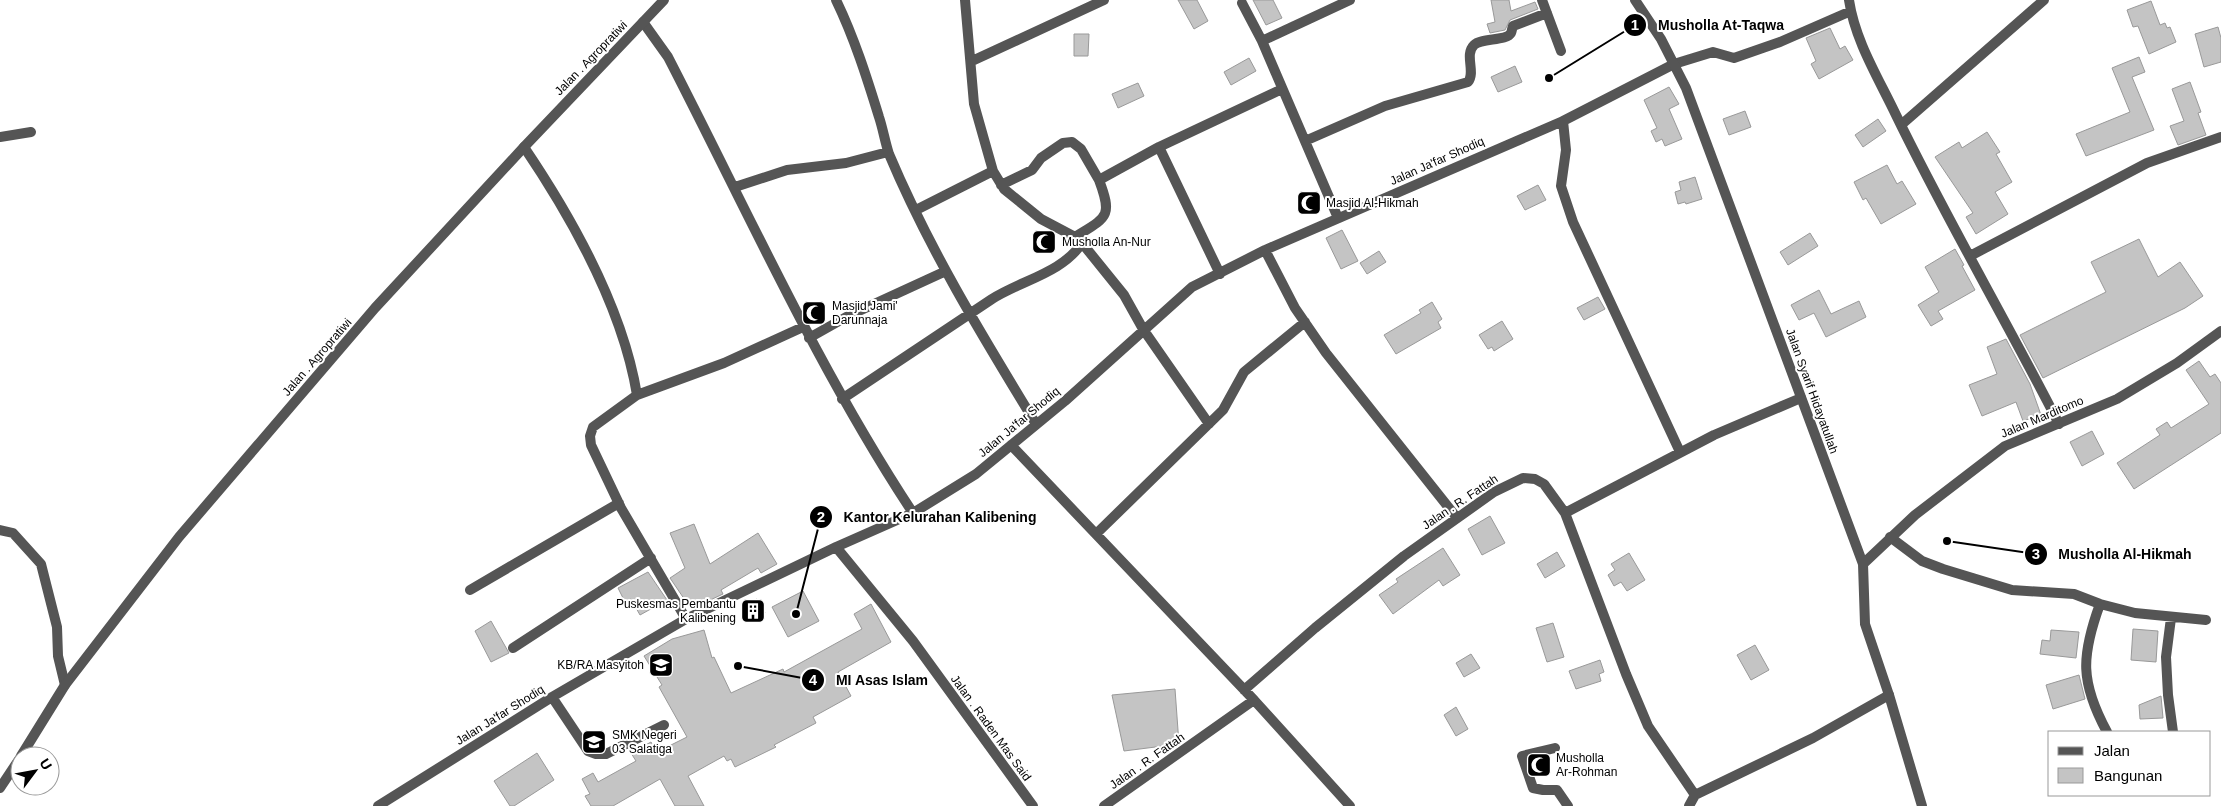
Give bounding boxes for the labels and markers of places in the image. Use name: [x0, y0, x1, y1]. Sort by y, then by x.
callout: Musholla At-Taqwa: [1622, 10, 1794, 39]
mosque icon: Masjid Al-Hikmah: [1296, 190, 1322, 216]
place label: Masjid Al-Hikmah: [1326, 196, 1419, 210]
mosque icon: Musholla An-Nur: [1031, 229, 1057, 255]
place label: Musholla An-Nur: [1062, 235, 1151, 249]
place label: Masjid Jami' Darunnaja: [832, 299, 898, 327]
mosque icon: Masjid Jami' Darunnaja: [801, 300, 827, 326]
callout: Kantor Kelurahan Kalibening: [808, 502, 1046, 531]
callout: Musholla Al-Hikmah: [2023, 539, 2202, 568]
place label: Puskesmas Pembantu Kalibening: [616, 597, 736, 625]
building icon: Puskesmas Pembantu Kalibening: [740, 598, 766, 624]
school or university icon: KB/RA Masyitoh: [648, 652, 674, 678]
place label: KB/RA Masyitoh: [557, 658, 644, 672]
callout: MI Asas Islam: [801, 665, 939, 694]
place label: SMK Negeri 03 Salatiga: [612, 728, 677, 756]
school or university icon: SMK Negeri 03 Salatiga: [581, 729, 607, 755]
place label: Musholla Ar-Rohman: [1556, 751, 1617, 779]
mosque icon: Musholla Ar-Rohman: [1526, 752, 1552, 778]

